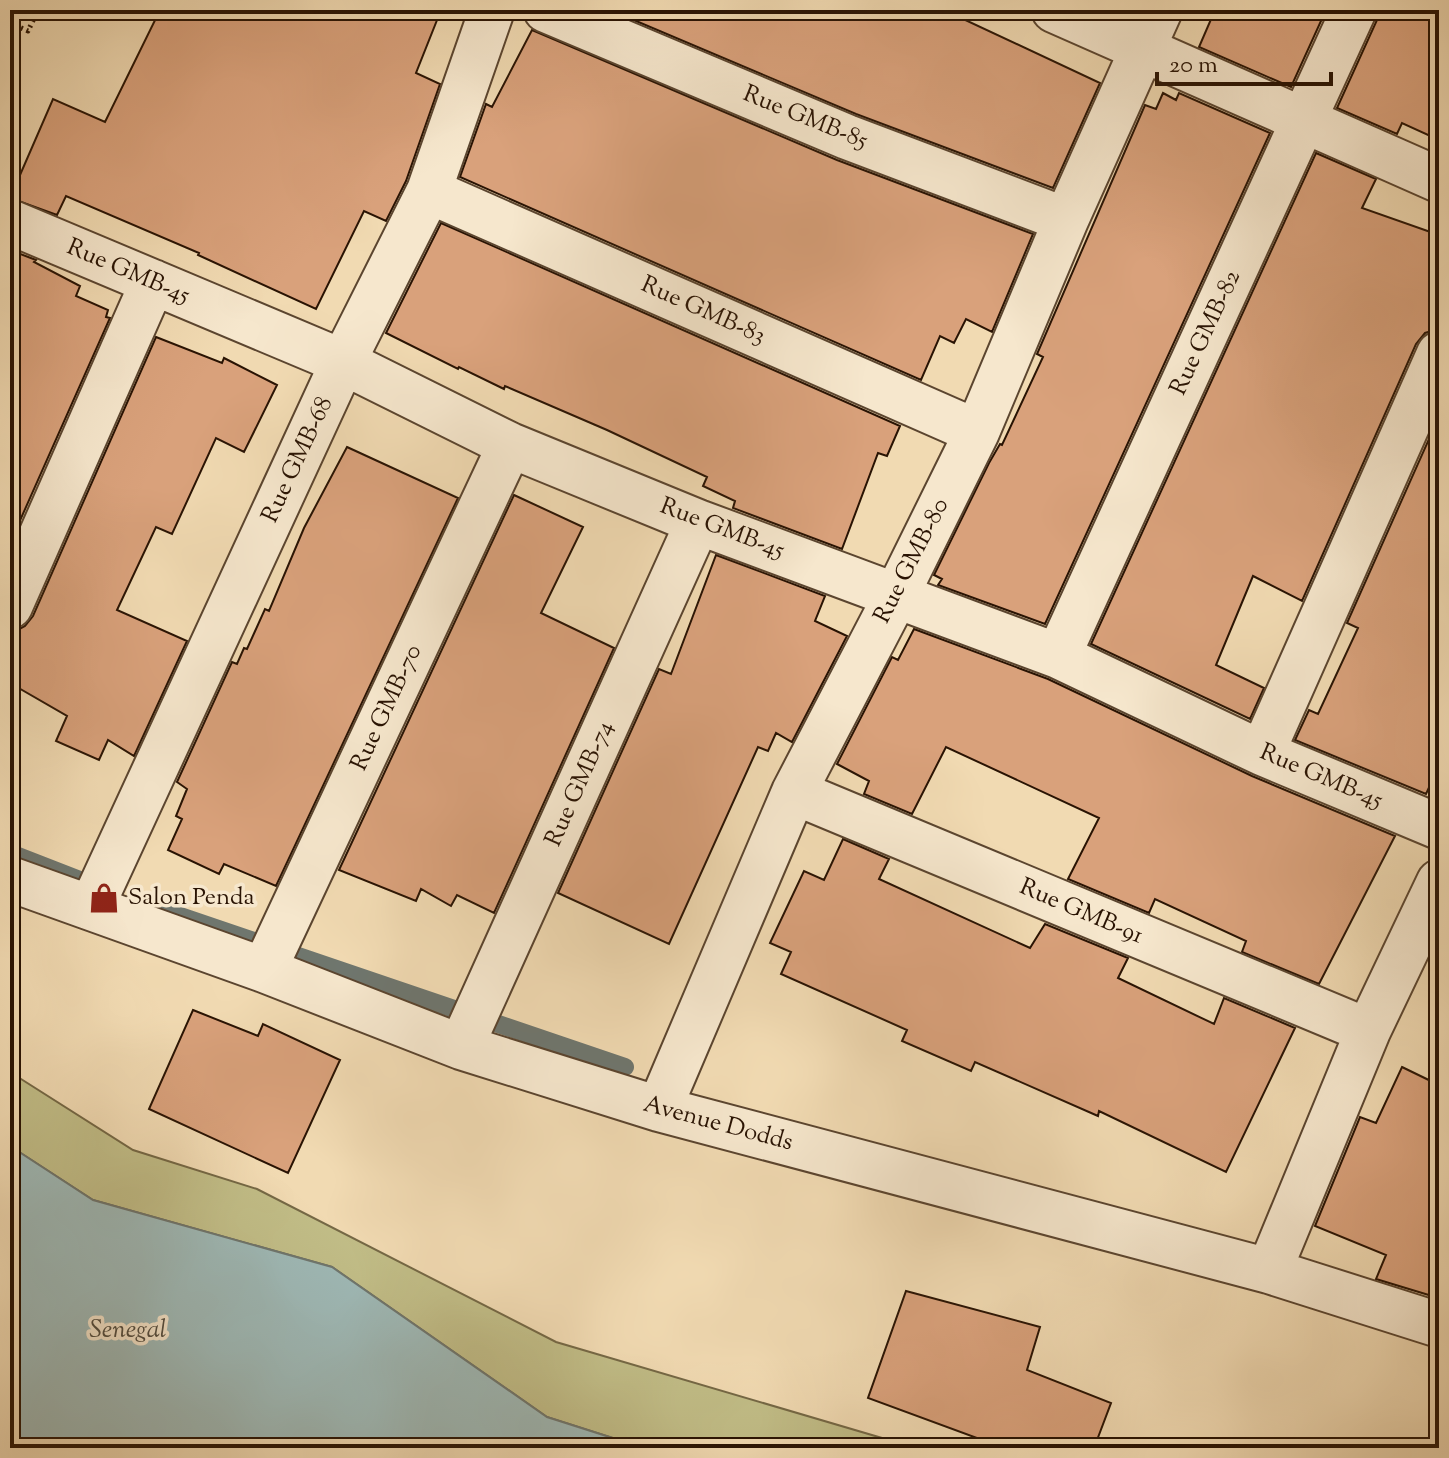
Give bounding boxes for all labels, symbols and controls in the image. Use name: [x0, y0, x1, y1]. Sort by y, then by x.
scale bar: [1157, 36, 1331, 86]
text: 20 m: [1169, 49, 1218, 83]
street label: Rue GMB-85: [738, 78, 872, 158]
street label: Rue GMB-45: [61, 231, 195, 313]
street label: Rue GMB-82: [1162, 265, 1250, 401]
street label: Rue GMB-83: [635, 268, 771, 354]
street label: Rue GMB-68: [254, 391, 342, 529]
street label: Rue GMB-45: [655, 490, 789, 568]
street label: Rue GMB-80: [866, 493, 958, 629]
street label: Rue GMB-70: [343, 639, 431, 777]
street label: Rue GMB-74: [537, 716, 623, 852]
street label: Rue GMB-45: [1254, 736, 1388, 818]
street label: Rue GMB-91: [1014, 871, 1148, 953]
shop icon: Salon Penda: [87, 881, 121, 915]
place label: Salon Penda: [128, 881, 255, 915]
street label: Avenue Dodds: [639, 1088, 797, 1160]
water label: Senegal: [89, 1312, 167, 1349]

